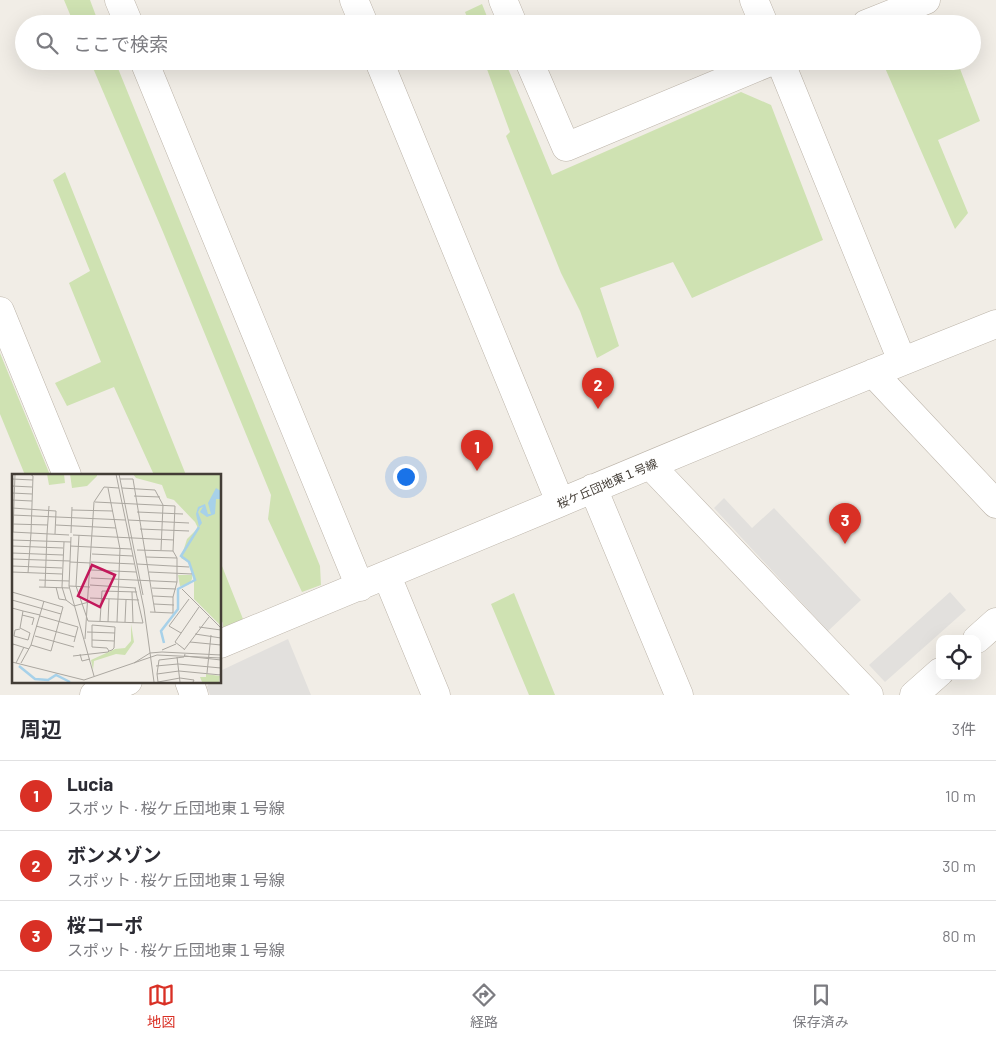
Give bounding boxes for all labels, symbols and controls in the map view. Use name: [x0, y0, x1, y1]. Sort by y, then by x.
search box: [15, 15, 981, 70]
icon: search: [33, 29, 61, 57]
text: ここで検索: [73, 32, 168, 55]
pin: 2: [582, 368, 614, 409]
pin: 1: [461, 430, 493, 471]
street label: 桜ケ丘団地東１号線: [555, 455, 659, 511]
your location: [393, 464, 419, 490]
inset map: [12, 474, 221, 682]
pin: 3: [829, 503, 861, 544]
map controls: [936, 635, 981, 680]
button: locate: [936, 635, 981, 680]
text: 周辺: [20, 716, 62, 741]
text: 3件: [952, 719, 976, 738]
text: Lucia: [67, 772, 113, 795]
text: 1: [33, 786, 39, 805]
text: 10 m: [945, 786, 976, 805]
text: スポット · 桜ケ丘団地東１号線: [67, 798, 285, 817]
text: ボンメゾン: [67, 843, 161, 866]
text: 2: [32, 856, 40, 875]
text: 30 m: [942, 856, 976, 875]
text: スポット · 桜ケ丘団地東１号線: [67, 870, 285, 889]
text: 桜コーポ: [67, 913, 143, 936]
text: 3: [32, 926, 40, 945]
text: 80 m: [942, 926, 976, 945]
text: スポット · 桜ケ丘団地東１号線: [67, 940, 285, 959]
tab: 地図: [147, 981, 175, 1031]
tab: 経路: [470, 981, 498, 1031]
tab: 保存済み: [793, 981, 849, 1031]

